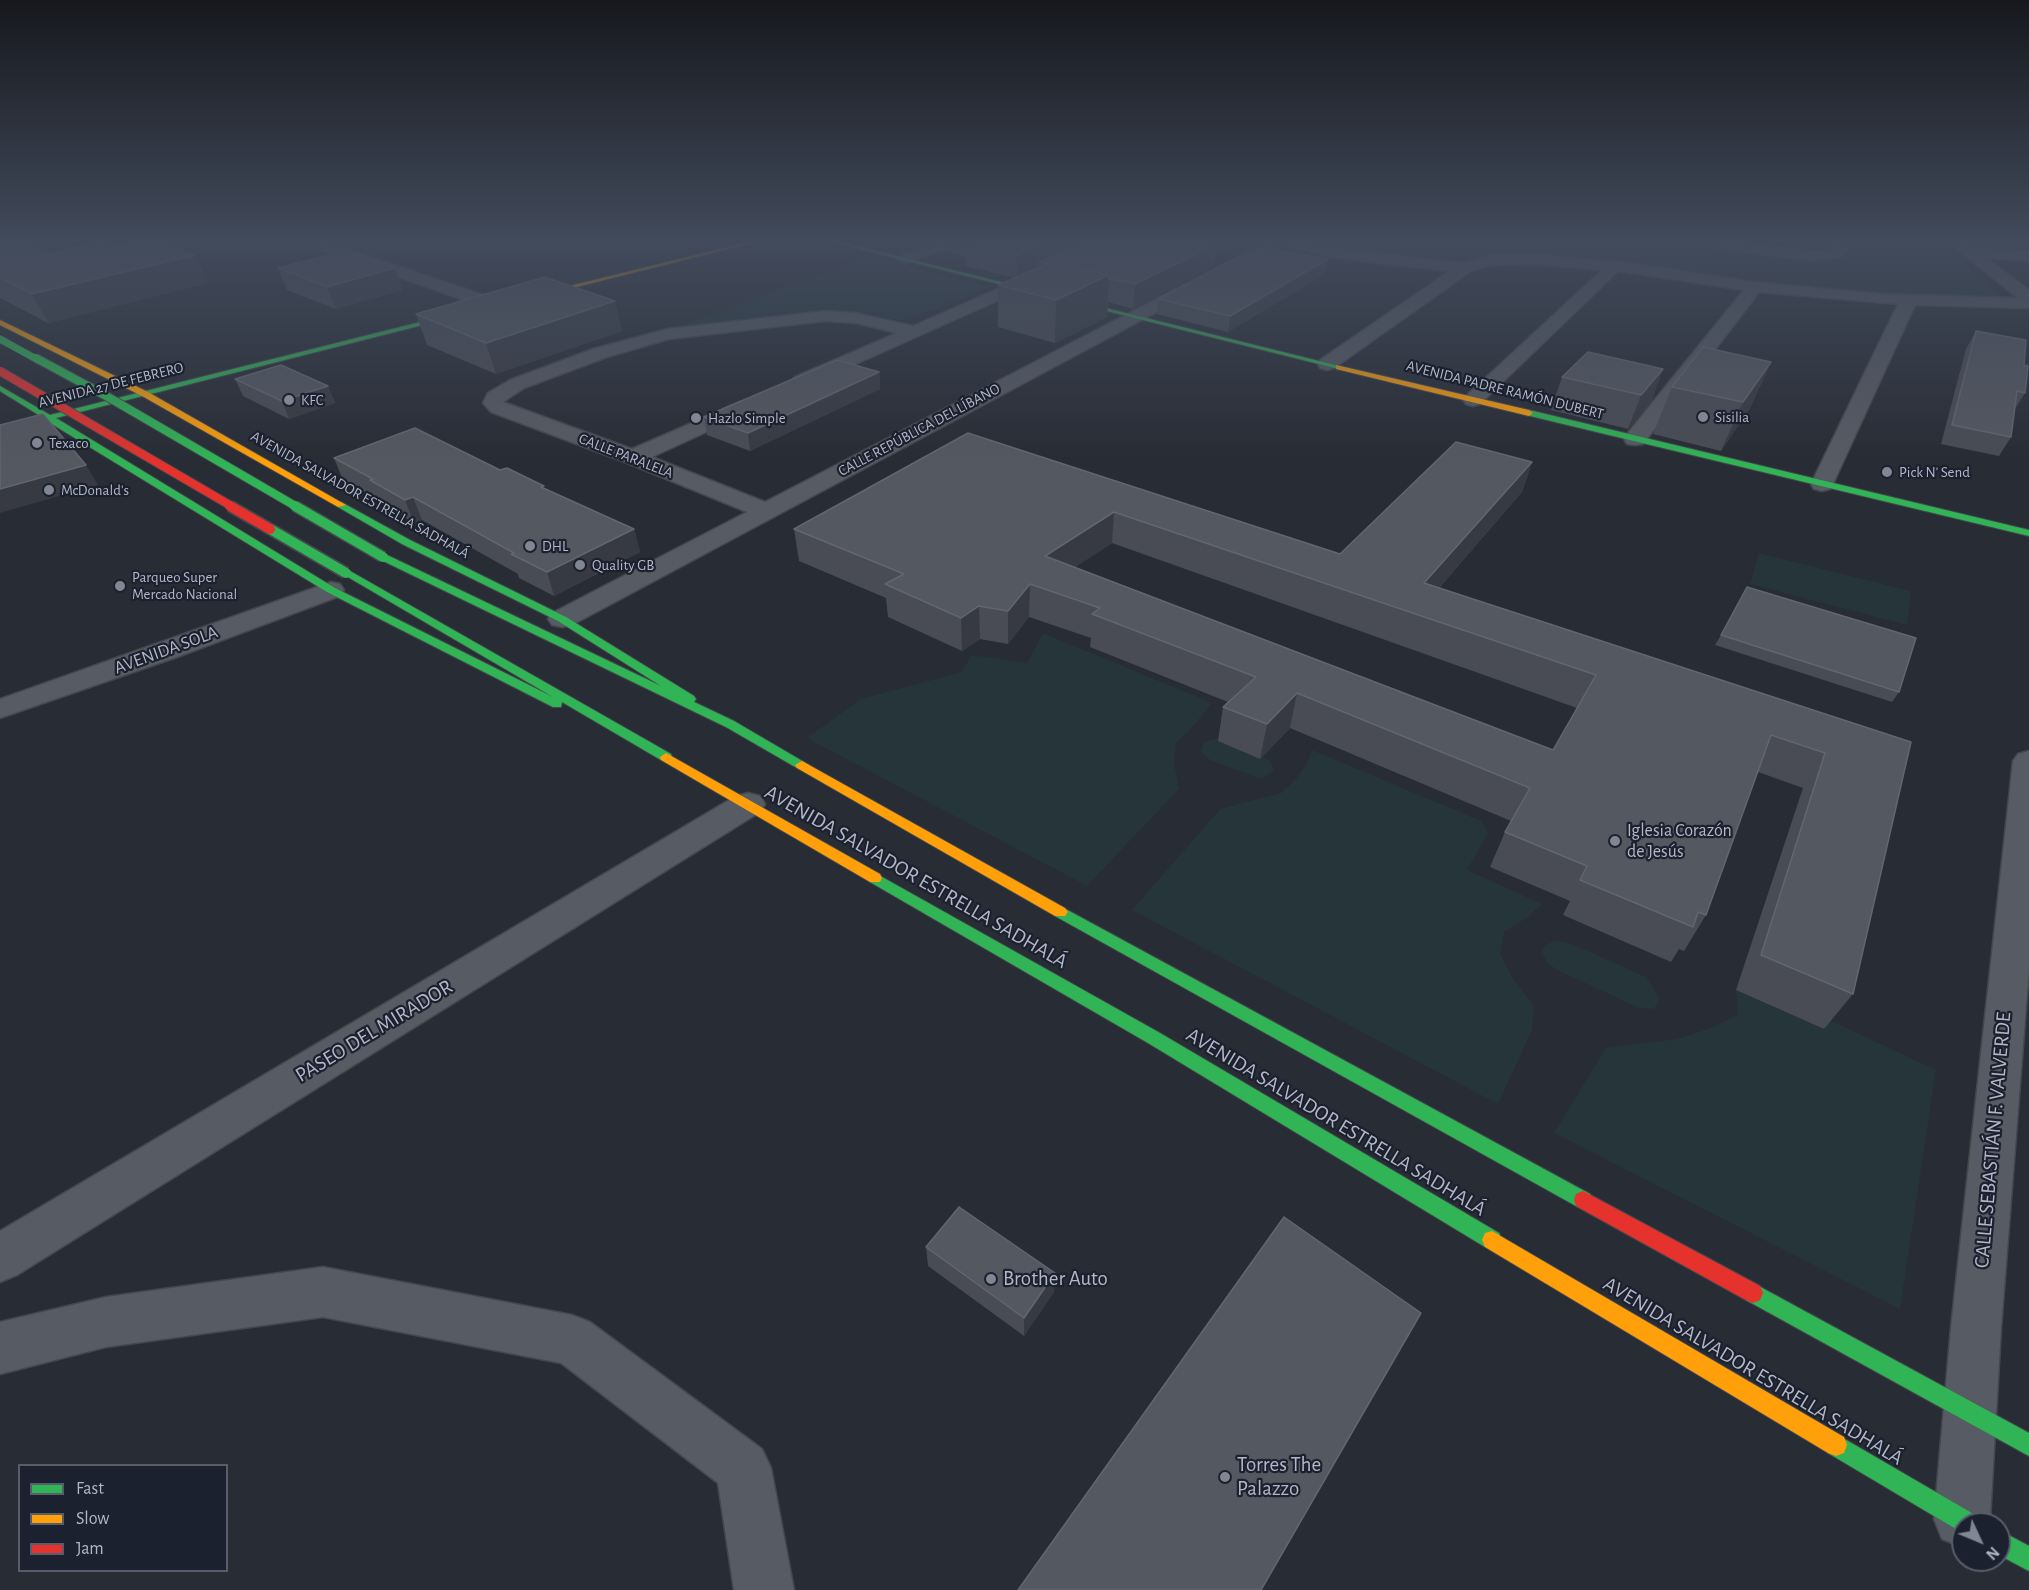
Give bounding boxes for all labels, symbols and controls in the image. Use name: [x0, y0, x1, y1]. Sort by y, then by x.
street label: AVENIDA PADRE RAMÓN DUBERT: [1404, 357, 1606, 423]
street label: AVENIDA 27 DE FEBRERO: [37, 358, 185, 412]
street label: CALLE REPÚBLICA DEL LÍBANO: [835, 380, 1003, 480]
place label: KFC: [301, 391, 323, 409]
marker: KFC: [282, 393, 296, 407]
place label: Sisilia: [1715, 408, 1749, 426]
place label: Hazlo Simple: [708, 409, 786, 427]
marker: Sisilia: [1696, 410, 1710, 424]
marker: Hazlo Simple: [689, 411, 703, 425]
street label: AVENIDA SALVADOR ESTRELLA SADHALÁ: [248, 427, 472, 563]
street label: CALLE PARALELA: [576, 430, 676, 482]
place label: Texaco: [49, 434, 89, 452]
marker: Texaco: [30, 436, 44, 450]
place label: Pick N' Send: [1899, 463, 1970, 481]
marker: Pick N' Send: [1880, 465, 1894, 479]
place label: McDonald's: [61, 481, 129, 499]
marker: McDonald's: [42, 483, 56, 497]
place label: DHL: [542, 537, 568, 555]
marker: DHL: [523, 539, 537, 553]
place label: Quality GB: [592, 556, 654, 574]
marker: Quality GB: [573, 558, 587, 572]
place label: Parqueo Super Mercado Nacional: [132, 568, 237, 603]
marker: Parqueo Super Mercado Nacional: [113, 579, 127, 593]
street label: AVENIDA SOLA: [111, 621, 221, 679]
street label: AVENIDA SALVADOR ESTRELLA SADHALÁ: [760, 780, 1072, 974]
place label: Iglesia Corazón de Jesús: [1627, 820, 1732, 862]
marker: Iglesia Corazón de Jesús: [1608, 834, 1622, 848]
street label: PASEO DEL MIRADOR: [291, 974, 457, 1088]
street label: CALLE SEBASTIÁN F. VALVERDE: [1969, 1011, 2017, 1269]
street label: AVENIDA SALVADOR ESTRELLA SADHALÁ: [1181, 1022, 1491, 1222]
place label: Brother Auto: [1003, 1266, 1108, 1292]
street label: AVENIDA SALVADOR ESTRELLA SADHALÁ: [1598, 1271, 1908, 1471]
marker: Brother Auto: [984, 1272, 998, 1286]
place label: Torres The Palazzo: [1237, 1452, 1321, 1502]
legend: [18, 1464, 228, 1572]
marker: Torres The Palazzo: [1218, 1470, 1232, 1484]
text: Fast: [76, 1480, 104, 1498]
text: Slow: [76, 1510, 109, 1528]
north arrow: [1951, 1512, 2011, 1572]
text: Jam: [76, 1540, 104, 1558]
text: N: [1983, 1544, 2002, 1563]

